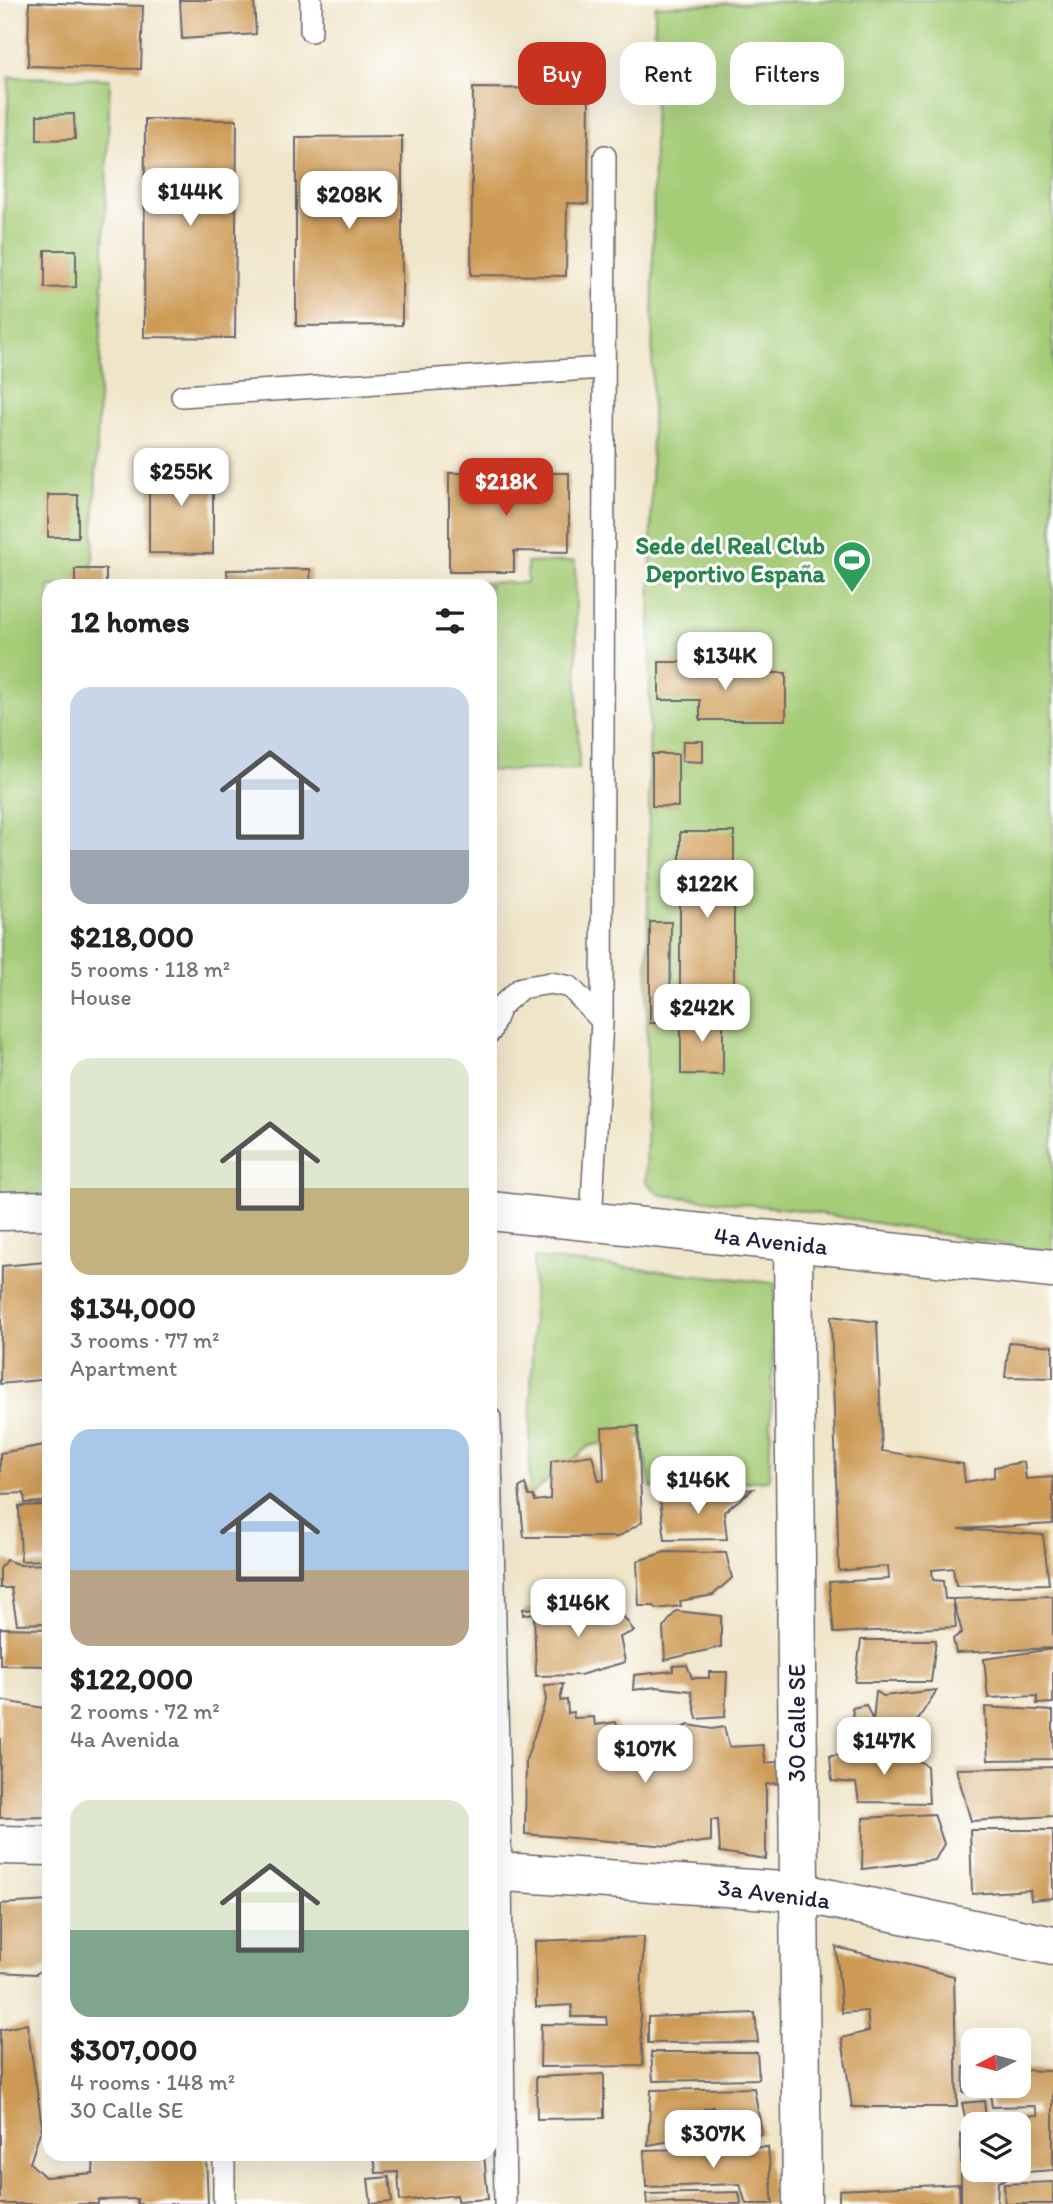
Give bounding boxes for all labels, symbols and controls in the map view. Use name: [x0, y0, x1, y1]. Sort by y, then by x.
chip: Buy: [518, 42, 606, 105]
chip: Rent: [620, 42, 716, 105]
chip: Filters: [730, 42, 844, 105]
pin: $144K: [141, 168, 239, 228]
pin: $208K: [300, 172, 398, 231]
text: $144K: [158, 177, 222, 205]
text: $208K: [316, 180, 382, 208]
pin: $255K: [132, 448, 230, 508]
text: $255K: [150, 457, 212, 485]
pin: $218K: [457, 458, 555, 518]
text: $218K: [475, 467, 537, 495]
place label: Sede del Real Club Deportivo España: [635, 531, 826, 589]
sports icon: Sede del Real Club Deportivo España: [831, 539, 873, 594]
icon: filters: [431, 602, 469, 640]
text: 12 homes: [70, 603, 190, 640]
pin: $134K: [676, 632, 774, 692]
text: $134K: [693, 641, 757, 669]
icon: home: [207, 732, 333, 858]
pin: $122K: [658, 860, 756, 920]
text: $122K: [676, 869, 738, 897]
text: $218,000: [70, 918, 194, 955]
text: 5 rooms · 118 m²: [70, 955, 230, 983]
text: House: [70, 983, 132, 1011]
pin: $242K: [653, 984, 751, 1044]
text: $242K: [670, 993, 734, 1021]
icon: home: [207, 1103, 333, 1229]
street label: 4a Avenida: [713, 1220, 830, 1261]
text: $134,000: [70, 1289, 196, 1326]
text: 3 rooms · 77 m²: [70, 1326, 220, 1354]
text: Apartment: [70, 1354, 177, 1382]
pin: $146K: [649, 1456, 747, 1516]
text: $146K: [666, 1465, 730, 1493]
icon: home: [207, 1474, 333, 1600]
pin: $146K: [529, 1580, 627, 1639]
text: $146K: [546, 1588, 610, 1616]
text: $122,000: [70, 1660, 193, 1697]
street label: 30 Calle SE: [782, 1664, 811, 1782]
text: 2 rooms · 72 m²: [70, 1697, 220, 1725]
pin: $147K: [835, 1718, 933, 1777]
text: 4a Avenida: [70, 1725, 180, 1753]
pin: $107K: [596, 1726, 694, 1785]
text: $147K: [853, 1726, 915, 1754]
text: $107K: [614, 1734, 676, 1762]
icon: home: [207, 1845, 333, 1971]
street label: 3a Avenida: [716, 1872, 832, 1915]
north arrow: [961, 2028, 1031, 2098]
map controls: [961, 2028, 1031, 2182]
text: $307,000: [70, 2031, 197, 2068]
text: 4 rooms · 148 m²: [70, 2068, 235, 2096]
text: 30 Calle SE: [70, 2096, 183, 2124]
pin: $307K: [664, 2110, 762, 2170]
button: layers: [961, 2112, 1031, 2182]
text: $307K: [681, 2119, 745, 2147]

